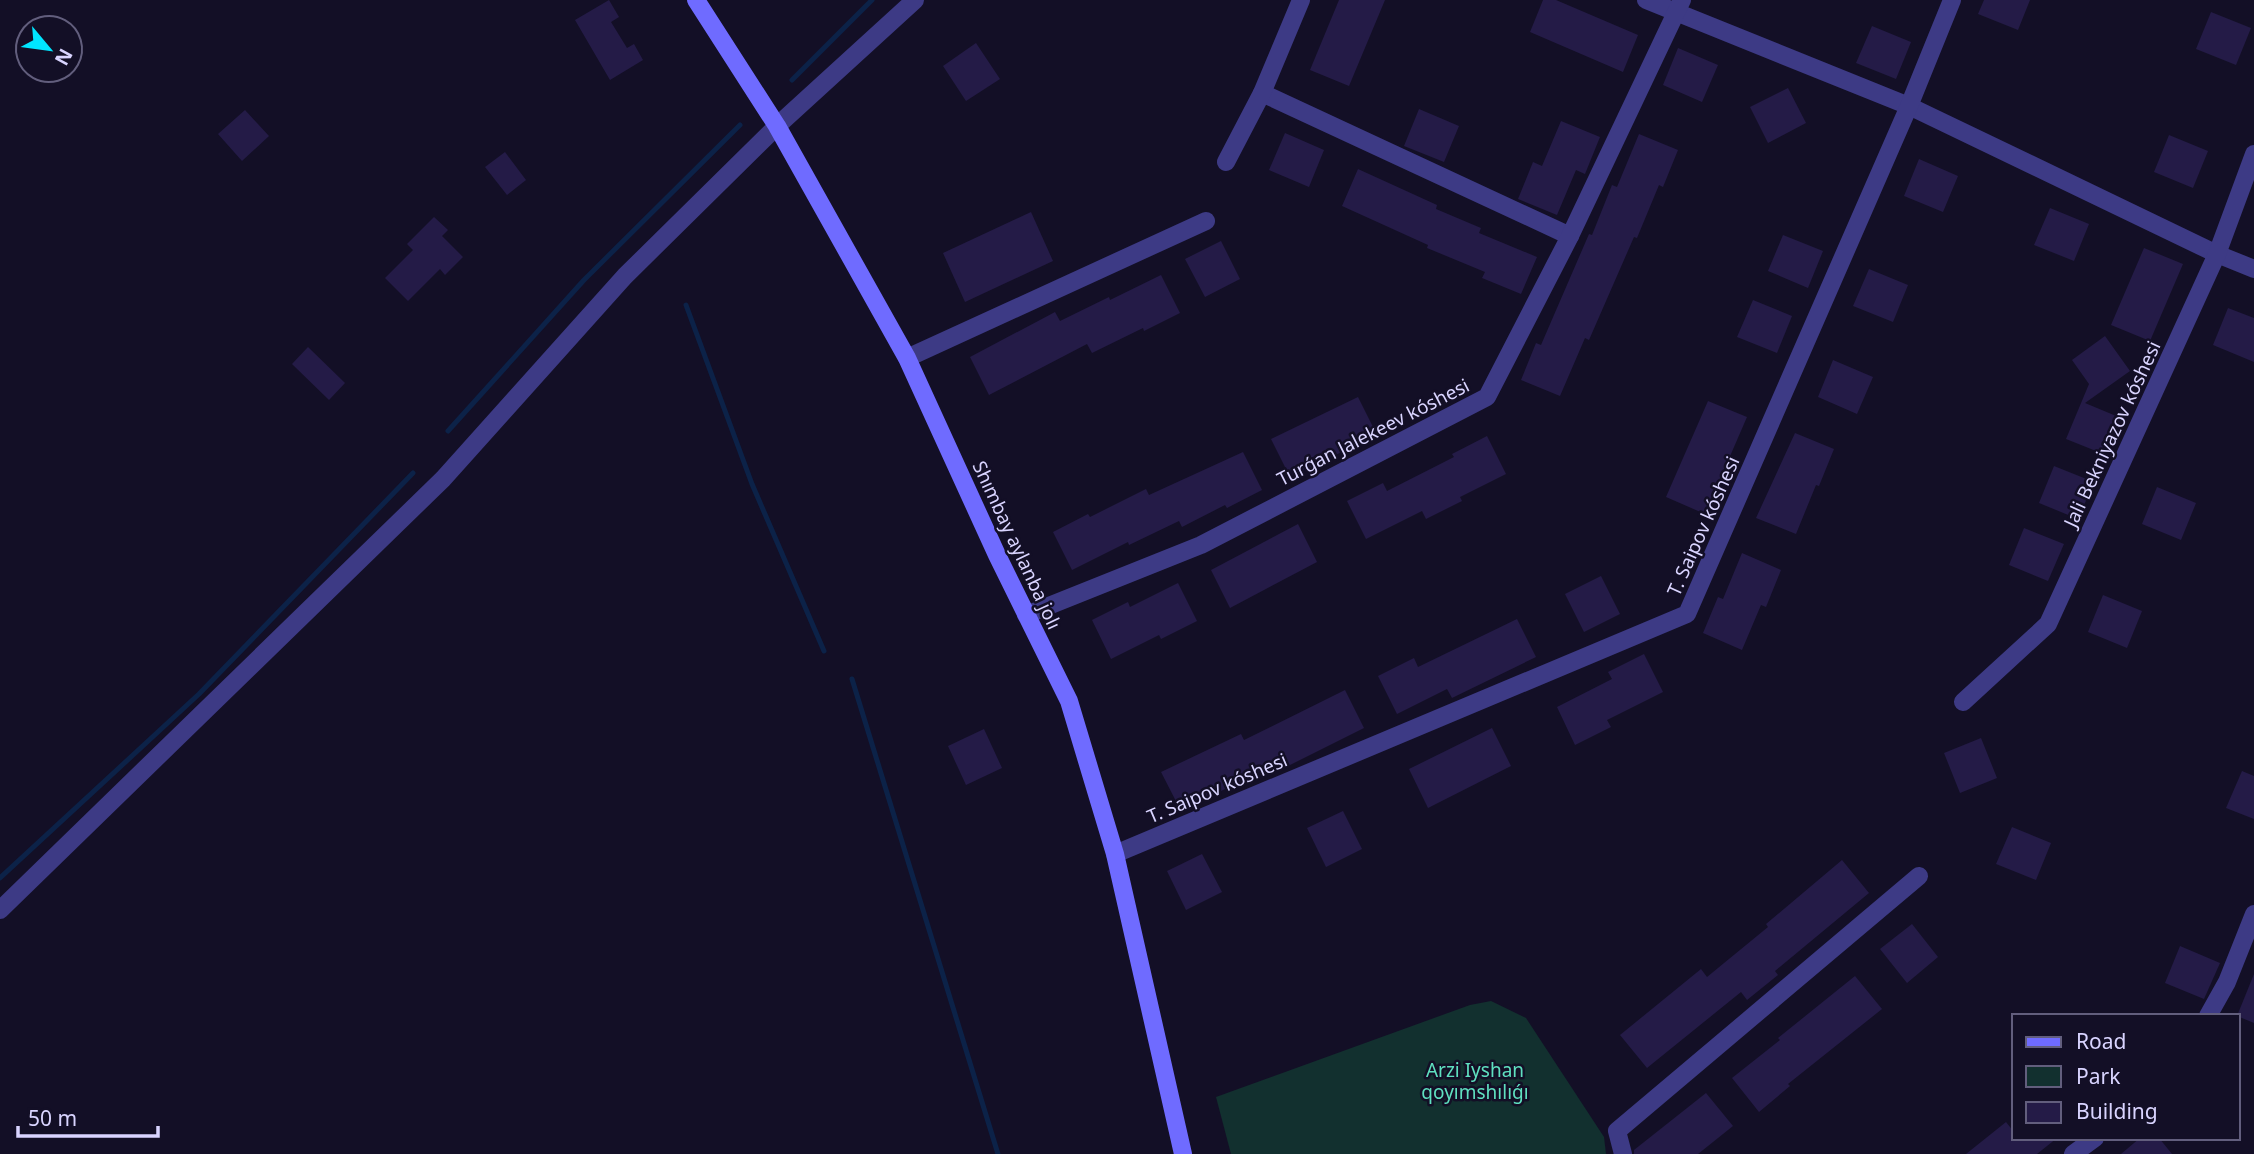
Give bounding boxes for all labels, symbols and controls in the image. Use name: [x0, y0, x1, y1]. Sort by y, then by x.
north arrow: [14, 14, 84, 84]
text: N: [49, 44, 79, 70]
street label: Jali Bekniyazov kóshesi: [2057, 337, 2167, 533]
street label: Turǵan Jalekeev kóshesi: [1272, 372, 1474, 492]
street label: T. Saipov kóshesi: [1661, 452, 1745, 600]
street label: Shımbay aylanba jolı: [967, 457, 1067, 633]
street label: T. Saipov kóshesi: [1143, 747, 1291, 829]
legend: [2012, 1014, 2240, 1140]
text: Road: [2076, 1027, 2126, 1055]
park label: Arzi Iyshan qoyımshılıǵı: [1421, 1057, 1529, 1105]
text: Park: [2076, 1062, 2121, 1090]
scale bar: [18, 1094, 158, 1138]
text: Building: [2076, 1097, 2158, 1125]
text: 50 m: [28, 1104, 77, 1132]

